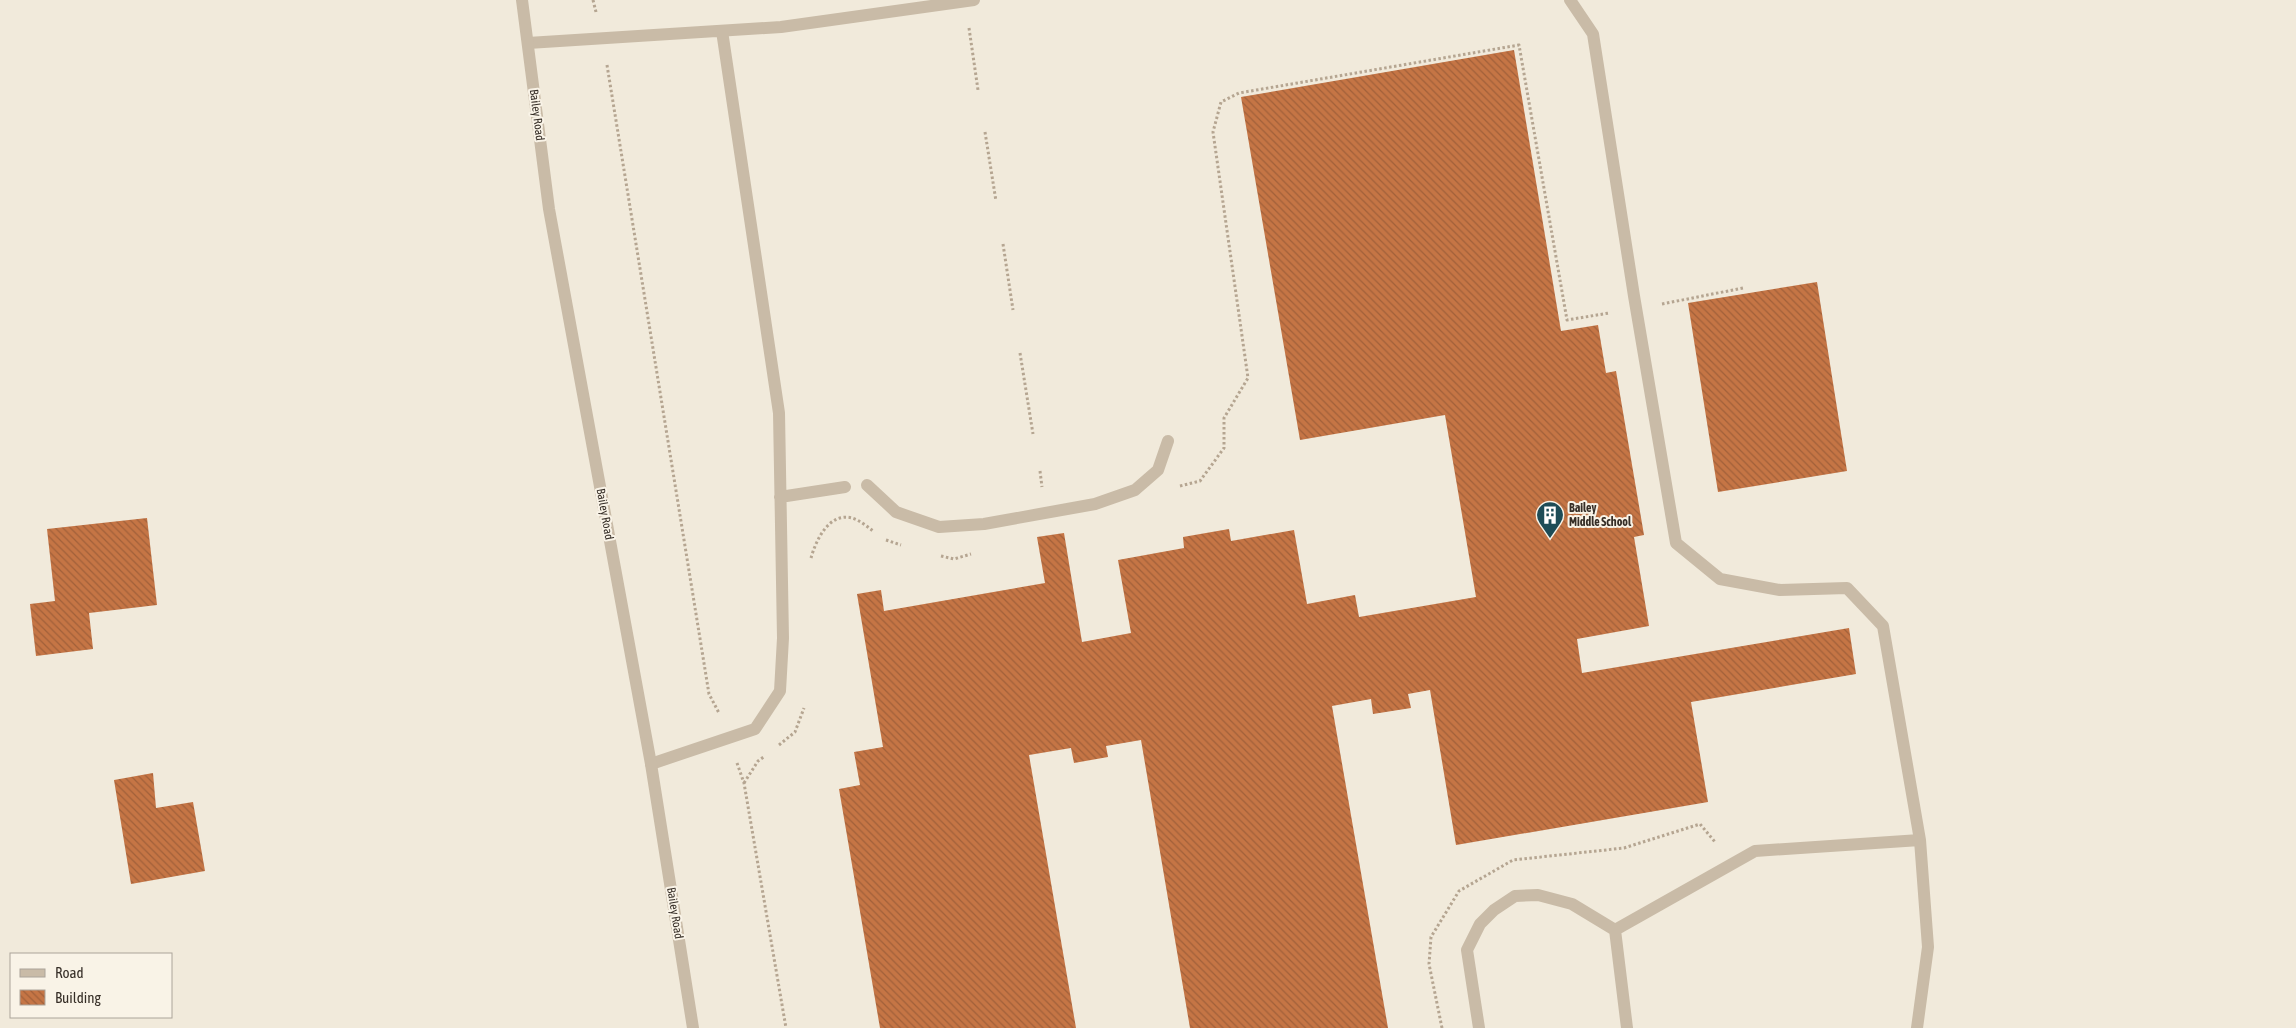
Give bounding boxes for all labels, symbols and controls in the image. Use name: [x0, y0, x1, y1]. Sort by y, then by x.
street label: Bailey Road: [527, 88, 547, 142]
street label: Bailey Road: [594, 487, 616, 541]
building icon: Bailey Middle School: [1535, 500, 1565, 539]
place label: Bailey Middle School: [1569, 501, 1632, 529]
street label: Bailey Road: [664, 886, 686, 940]
legend: [10, 953, 172, 1018]
text: Road: [55, 964, 84, 981]
text: Building: [55, 989, 101, 1006]

